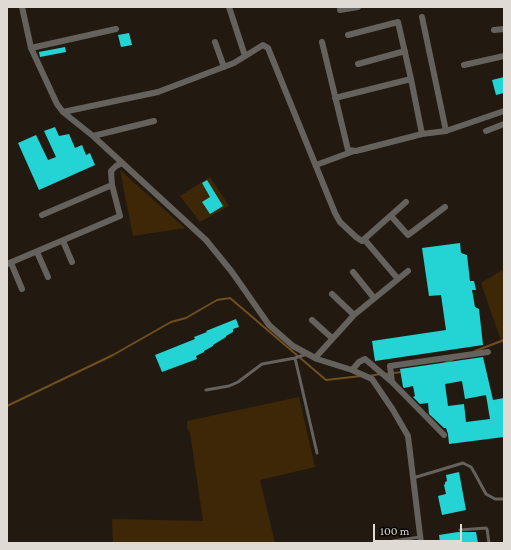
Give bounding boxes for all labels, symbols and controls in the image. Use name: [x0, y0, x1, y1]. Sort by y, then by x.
scale bar: [375, 516, 464, 542]
text: 100 m: [380, 524, 409, 538]

